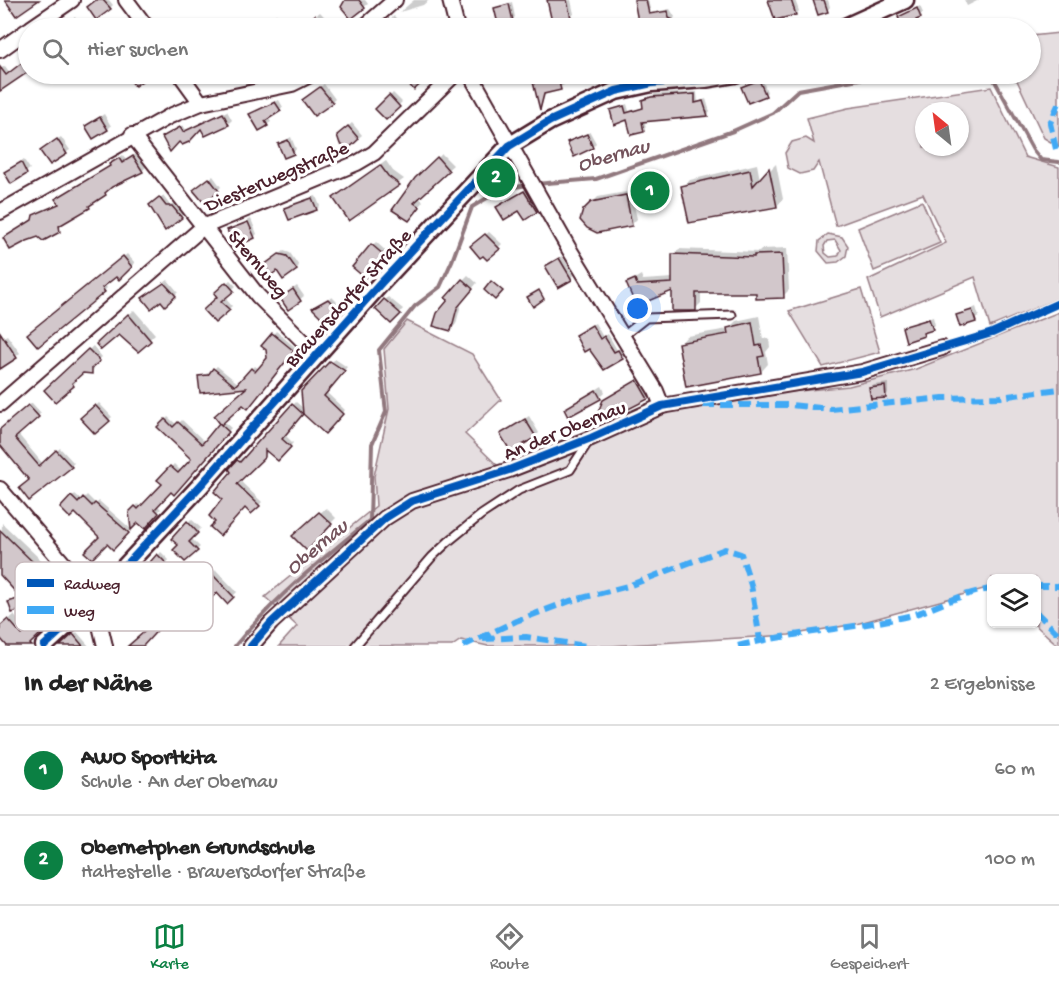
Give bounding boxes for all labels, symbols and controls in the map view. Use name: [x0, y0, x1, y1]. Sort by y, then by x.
search box: [18, 18, 1041, 84]
icon: search: [39, 35, 72, 68]
text: Hier suchen: [87, 38, 188, 64]
north arrow: [915, 102, 969, 156]
water label: Obernau: [575, 135, 655, 180]
street label: Diesterwegstraße: [200, 137, 353, 220]
pin: 2: [476, 156, 516, 201]
pin: 1: [630, 168, 670, 213]
street label: Brauersdorfer Straße: [281, 225, 418, 374]
street label: Sternweg: [221, 227, 291, 304]
your location: [623, 294, 652, 323]
street label: An der Obernau: [501, 397, 630, 467]
water label: Obernau: [282, 514, 356, 582]
legend: [15, 562, 213, 631]
map controls: [987, 574, 1041, 628]
button: layers: [987, 574, 1041, 628]
text: Radweg: [64, 577, 120, 596]
text: Weg: [64, 604, 95, 623]
text: In der Nähe: [24, 670, 152, 701]
text: 2 Ergebnisse: [930, 674, 1035, 697]
text: AWO Sportkita: [81, 746, 216, 772]
text: 1: [39, 759, 48, 782]
text: 60 m: [995, 759, 1035, 782]
text: Schule · An der Obernau: [81, 772, 278, 795]
text: Obernetphen Grundschule: [81, 836, 315, 862]
text: 2: [39, 849, 48, 872]
text: 100 m: [985, 849, 1035, 872]
text: Haltestelle · Brauersdorfer Straße: [81, 862, 365, 885]
tab: Karte: [151, 920, 189, 975]
tab: Route: [490, 920, 529, 975]
tab: Gespeichert: [830, 920, 908, 975]

